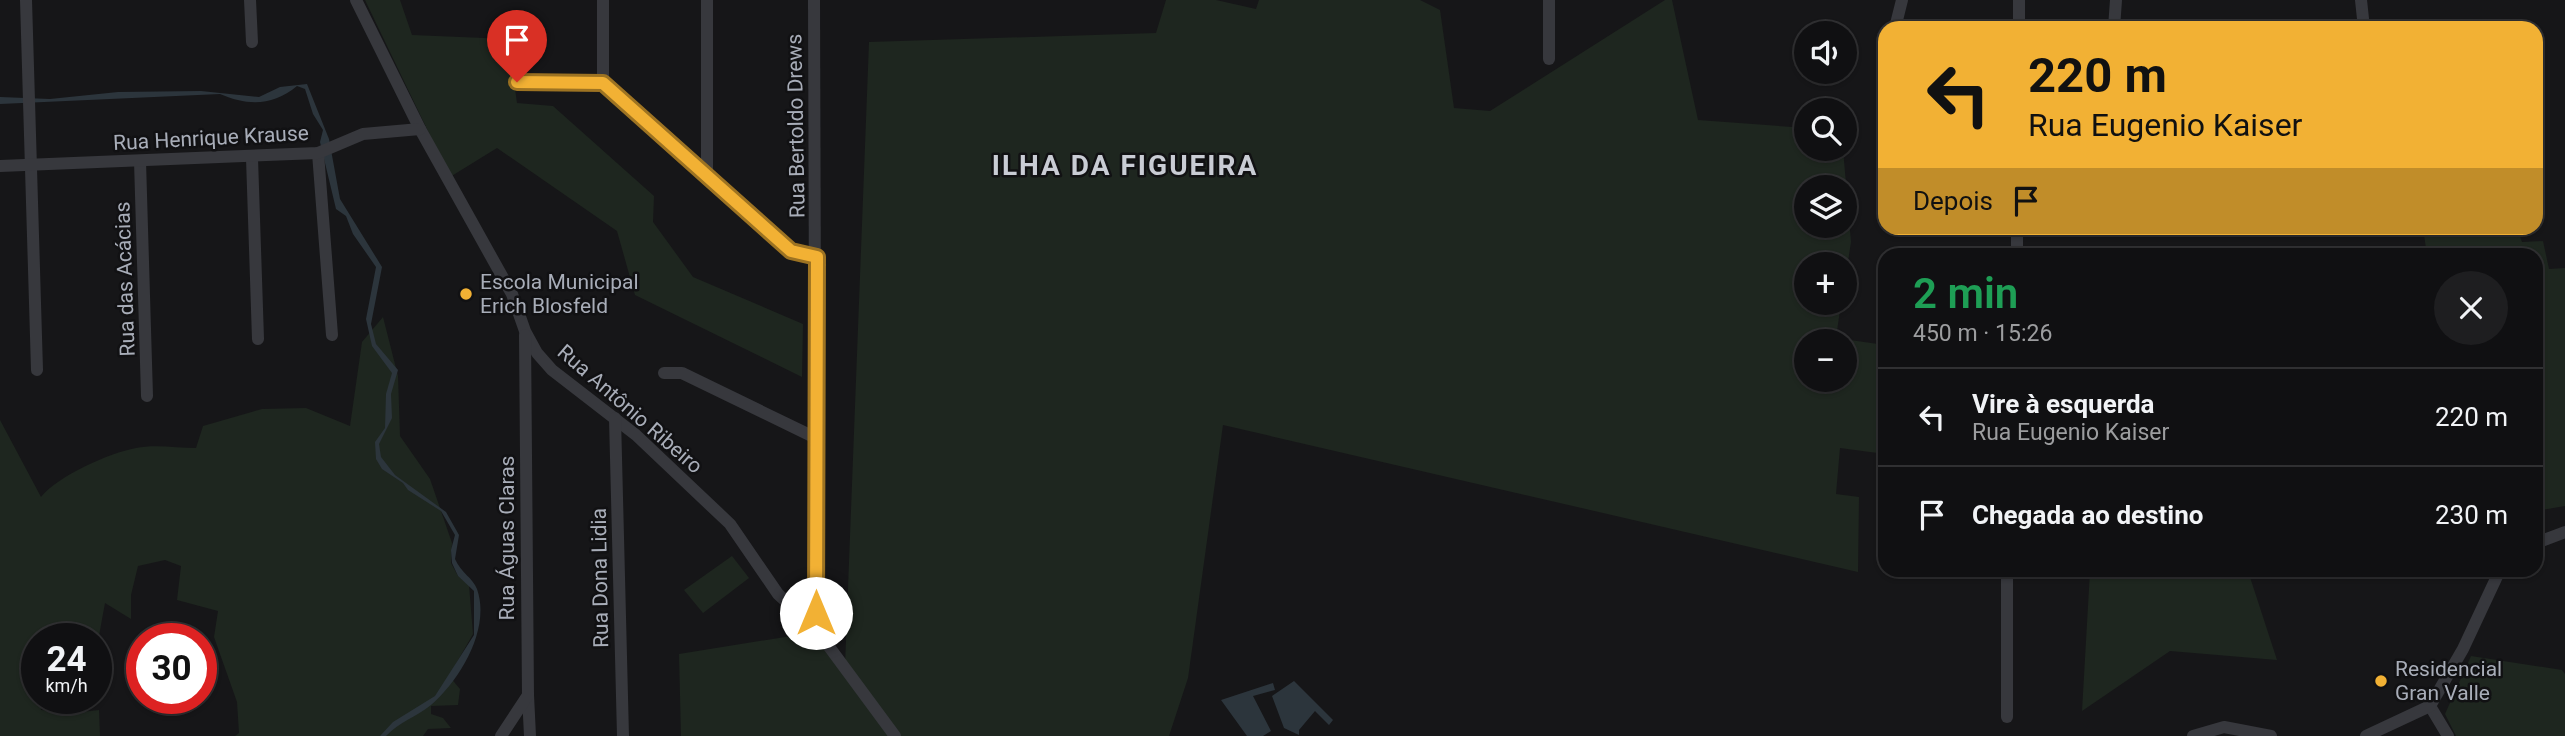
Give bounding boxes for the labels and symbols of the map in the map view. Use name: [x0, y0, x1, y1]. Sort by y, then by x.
pin: [487, 10, 547, 82]
street label: Rua Bertoldo Drews: [782, 34, 810, 218]
street label: Rua Henrique Krause: [113, 121, 309, 155]
district label: ILHA DA FIGUEIRA: [992, 149, 1258, 182]
street label: Rua das Acácias: [110, 201, 140, 357]
place label: Escola Municipal Erich Blosfeld: [480, 270, 639, 318]
marker: Escola Municipal Erich Blosfeld: [458, 286, 474, 302]
street label: Rua Antônio Ribeiro: [553, 340, 707, 478]
street label: Rua Águas Claras: [495, 456, 519, 620]
street label: Rua Dona Lidia: [587, 508, 613, 648]
position arrow: [779, 576, 853, 650]
speed limit sign: 30: [126, 623, 217, 714]
place label: Residencial Gran Valle: [2395, 657, 2502, 705]
marker: Residencial Gran Valle: [2373, 673, 2389, 689]

